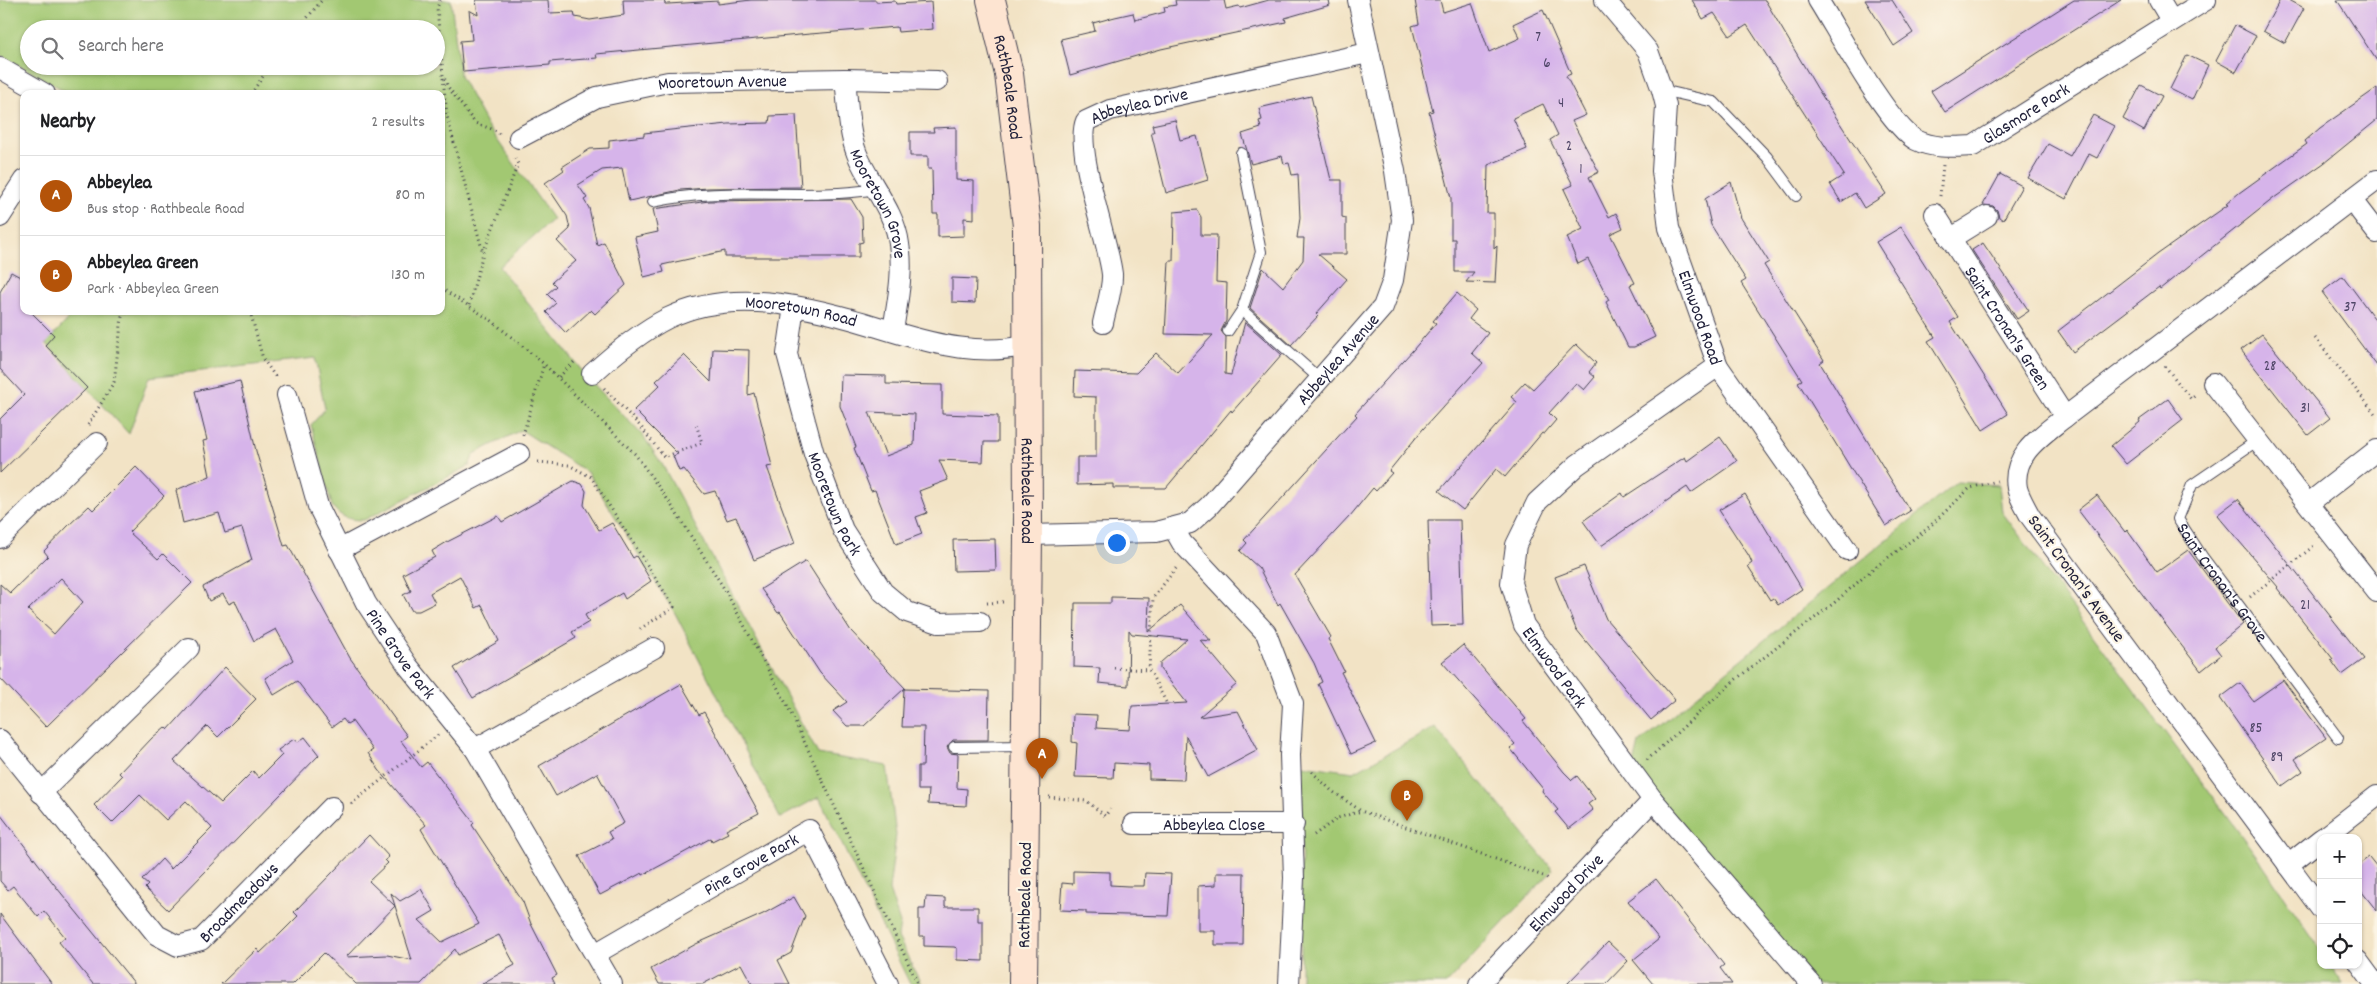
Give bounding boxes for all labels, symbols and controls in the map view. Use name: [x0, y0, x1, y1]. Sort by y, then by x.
search box: [20, 20, 445, 75]
house number: 7: [1535, 27, 1541, 49]
street label: Rathbeale Road: [985, 32, 1027, 141]
icon: search: [38, 34, 66, 62]
text: Search here: [78, 34, 164, 61]
house number: 6: [1543, 53, 1551, 75]
street label: Mooretown Avenue: [656, 70, 787, 99]
street label: Glasmore Park: [1978, 78, 2076, 152]
street label: Abbeylea Drive: [1087, 83, 1191, 132]
house number: 4: [1558, 93, 1564, 115]
text: Nearby: [40, 108, 95, 138]
text: 2 results: [371, 111, 425, 134]
house number: 2: [1566, 136, 1572, 158]
street label: Mooretown Grove: [841, 146, 911, 260]
house number: 1: [1579, 159, 1583, 181]
text: Abbeylea: [87, 171, 152, 198]
text: A: [52, 184, 60, 207]
text: 80 m: [395, 184, 425, 207]
text: Bus stop · Rathbeale Road: [87, 198, 244, 221]
text: Abbeylea Green: [87, 251, 198, 278]
street label: Saint Cronan's Green: [1957, 262, 2055, 396]
text: B: [52, 264, 60, 287]
text: 130 m: [391, 264, 425, 287]
street label: Elmwood Road: [1670, 267, 1727, 369]
text: Park · Abbeylea Green: [87, 278, 219, 301]
street label: Mooretown Road: [745, 292, 860, 335]
house number: 37: [2344, 297, 2356, 319]
street label: Abbeylea Avenue: [1292, 309, 1387, 412]
house number: 28: [2264, 356, 2276, 378]
house number: 31: [2300, 398, 2310, 420]
street label: Rathbeale Road: [1013, 438, 1038, 544]
street label: Mooretown Park: [799, 449, 867, 562]
street label: Saint Cronan's Avenue: [2020, 511, 2130, 648]
street label: Saint Cronan's Grove: [2169, 519, 2272, 649]
your location: [1104, 530, 1130, 556]
house number: 21: [2300, 595, 2310, 617]
street label: Pine Grove Park: [358, 605, 440, 706]
street label: Elmwood Park: [1514, 622, 1591, 714]
house number: 85: [2250, 718, 2263, 740]
pin: A: [1026, 738, 1058, 779]
house number: 89: [2271, 747, 2283, 769]
pin: B: [1391, 780, 1423, 821]
street label: Abbeylea Close: [1163, 814, 1265, 839]
street label: Pine Grove Park: [700, 829, 804, 903]
map controls: [2317, 834, 2362, 969]
button: +: [2317, 834, 2362, 879]
street label: Rathbeale Road: [1013, 842, 1040, 948]
street label: Elmwood Drive: [1524, 849, 1611, 939]
street label: Broadmeadows: [195, 858, 286, 950]
button: −: [2317, 879, 2362, 924]
button: locate: [2317, 924, 2362, 969]

